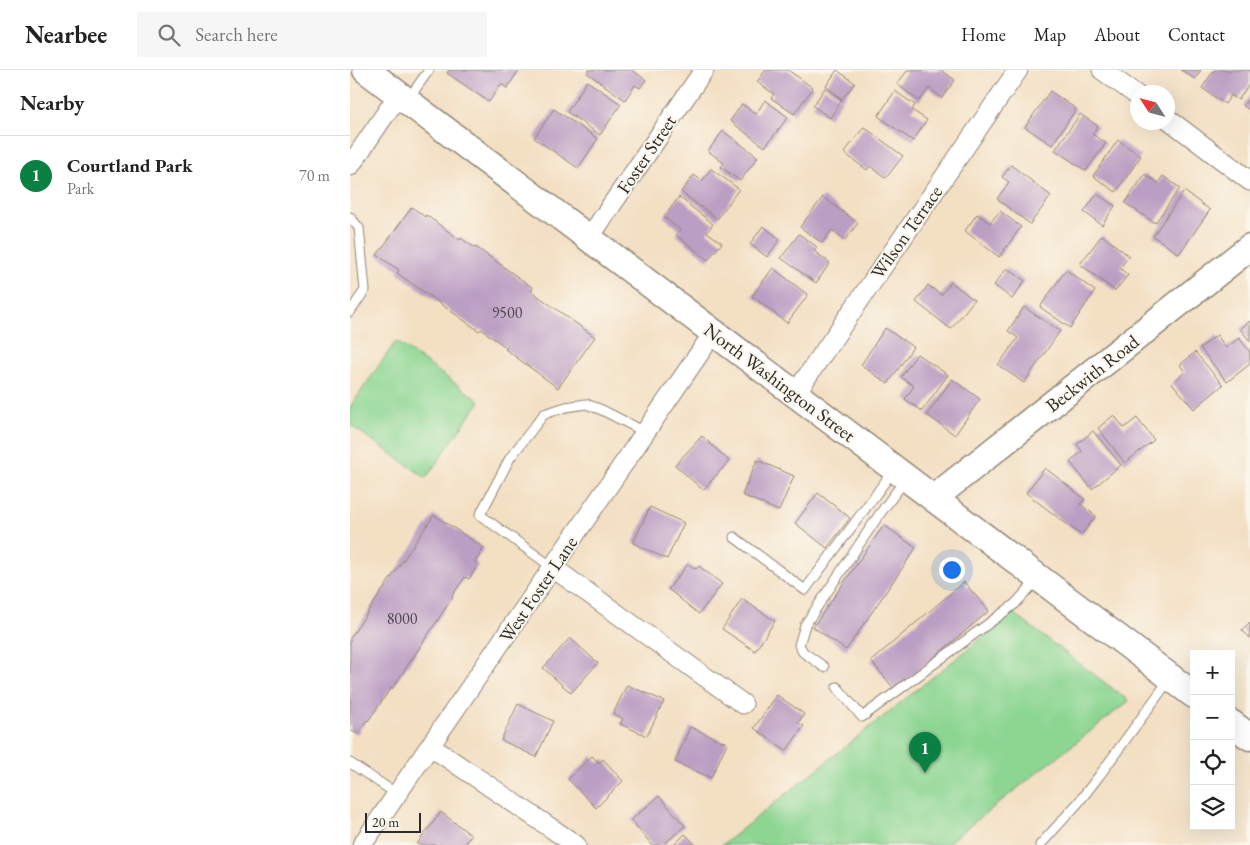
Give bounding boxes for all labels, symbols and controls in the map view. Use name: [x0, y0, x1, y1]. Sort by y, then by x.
search box: [137, 12, 487, 57]
text: Nearbee: [25, 19, 107, 50]
icon: search: [155, 21, 183, 49]
text: Search here: [195, 22, 278, 47]
text: Home: [961, 23, 1006, 46]
text: Map: [1034, 23, 1066, 46]
text: About: [1094, 23, 1140, 46]
text: Contact: [1168, 23, 1225, 46]
north arrow: [1130, 85, 1175, 130]
text: Nearby: [20, 89, 84, 116]
street label: Foster Street: [611, 110, 682, 199]
text: Courtland Park: [67, 153, 193, 178]
text: 1: [32, 165, 40, 186]
text: 70 m: [299, 165, 330, 186]
text: Park: [67, 178, 94, 199]
street label: Wilson Terrace: [865, 181, 948, 284]
house number: 9500: [492, 302, 523, 323]
street label: North Washington Street: [699, 317, 860, 448]
street label: Beckwith Road: [1040, 329, 1144, 418]
street label: West Foster Lane: [494, 531, 583, 647]
your location: [939, 557, 965, 583]
house number: 8000: [387, 608, 418, 629]
map controls: [1190, 650, 1235, 830]
button: +: [1190, 650, 1235, 695]
button: −: [1190, 695, 1235, 740]
pin: 1: [909, 732, 941, 773]
button: locate: [1190, 740, 1235, 785]
button: layers: [1190, 785, 1235, 830]
scale bar: [365, 810, 421, 833]
text: 20 m: [372, 813, 399, 831]

